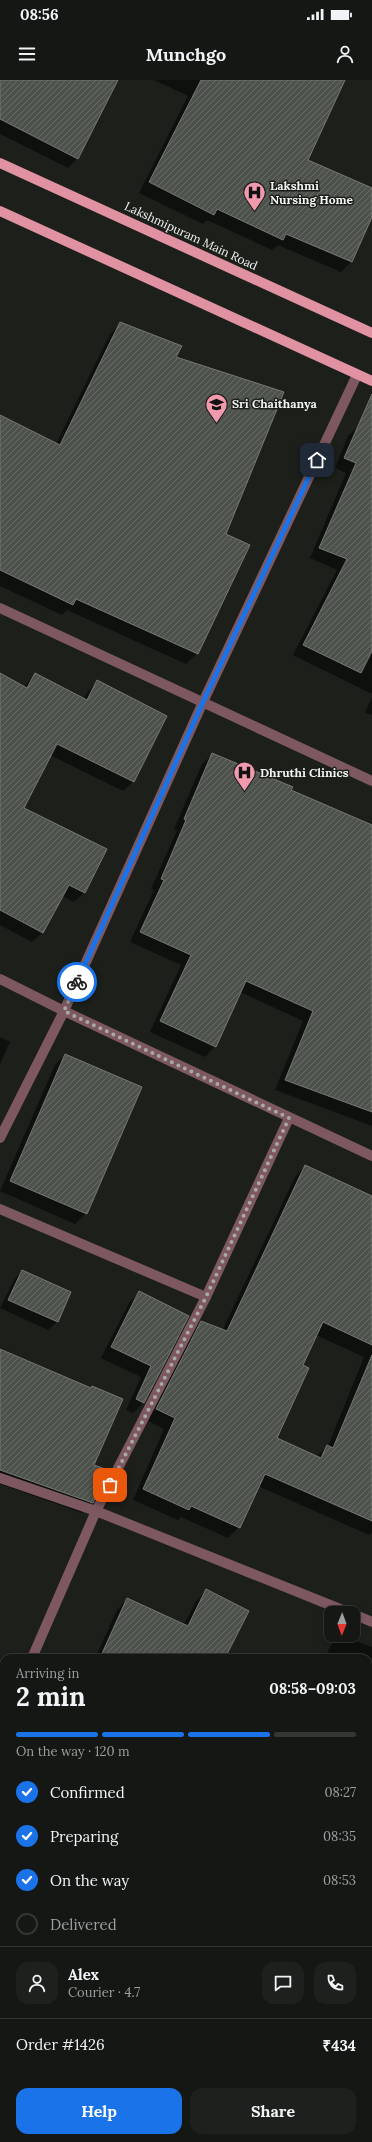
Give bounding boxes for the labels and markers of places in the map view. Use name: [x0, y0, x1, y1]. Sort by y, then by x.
place label: Lakshmi Nursing Home: [270, 178, 354, 207]
hospital icon: Lakshmi Nursing Home: [241, 180, 267, 213]
school or university icon: Sri Chaithanya: [204, 391, 230, 424]
place label: Sri Chaithanya: [232, 396, 318, 411]
pin: [300, 443, 334, 477]
hospital icon: Dhruthi Clinics: [231, 760, 257, 793]
place label: Dhruthi Clinics: [260, 765, 349, 780]
pin: [93, 1468, 127, 1502]

